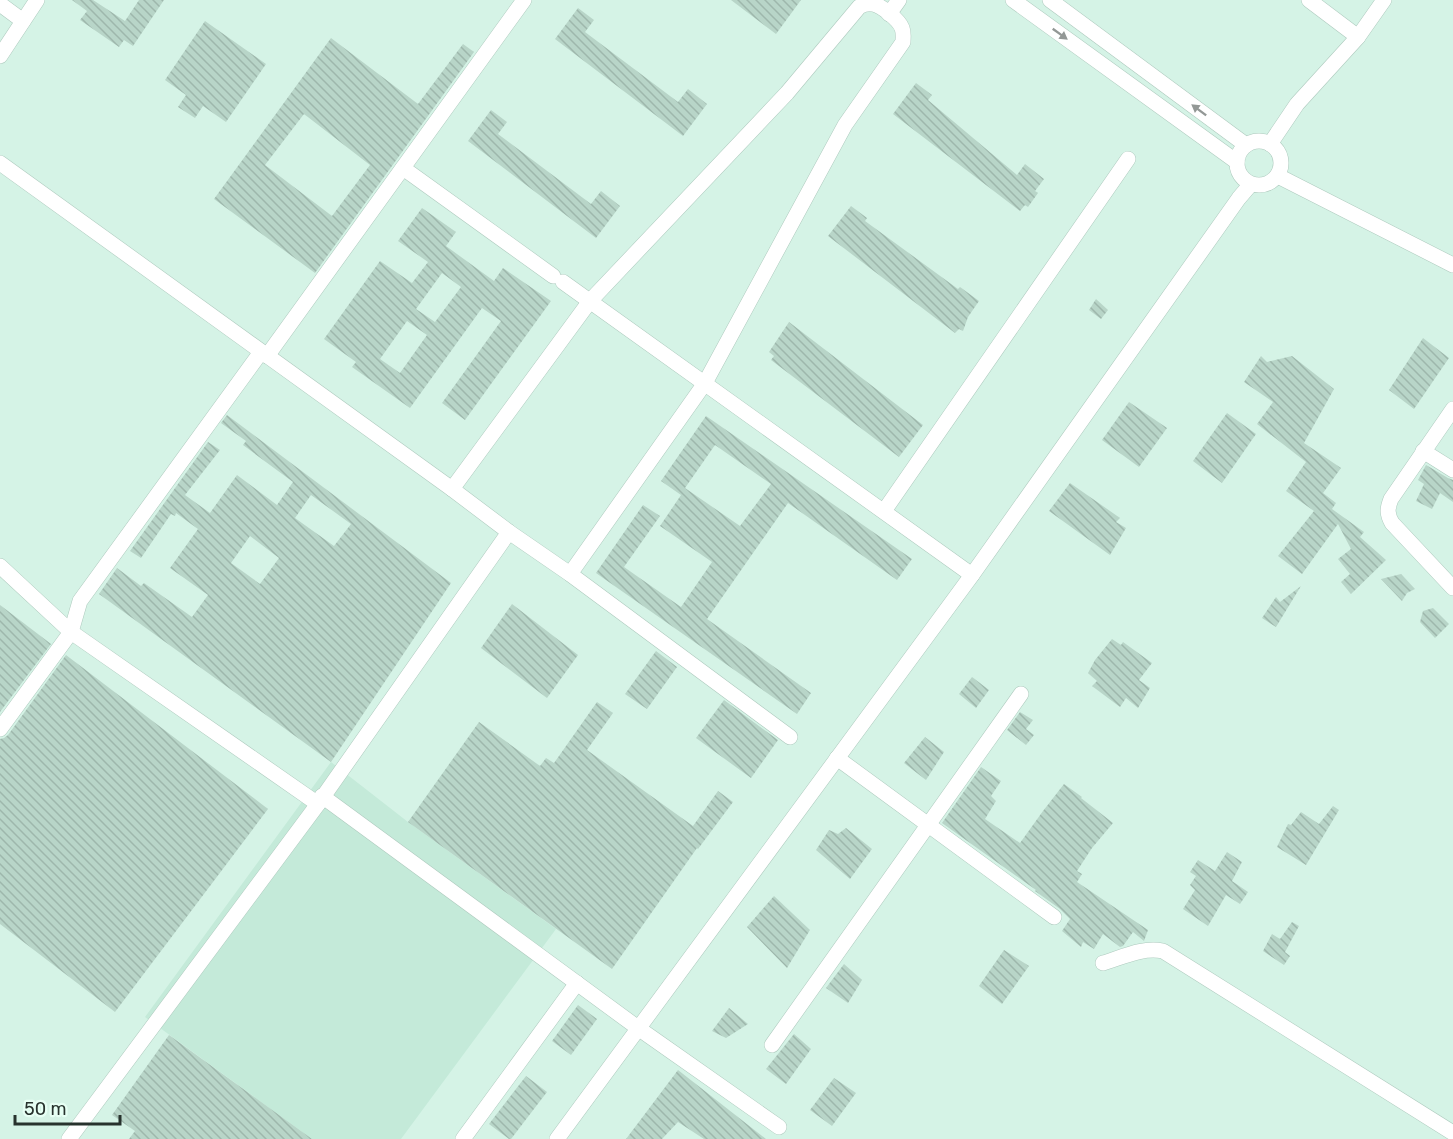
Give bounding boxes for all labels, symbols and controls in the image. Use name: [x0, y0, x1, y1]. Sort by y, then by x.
one-way arrow: [1052, 28, 1068, 40]
one-way arrow: [1192, 105, 1207, 117]
scale bar: [15, 1088, 120, 1126]
text: 50 m: [24, 1098, 67, 1120]

